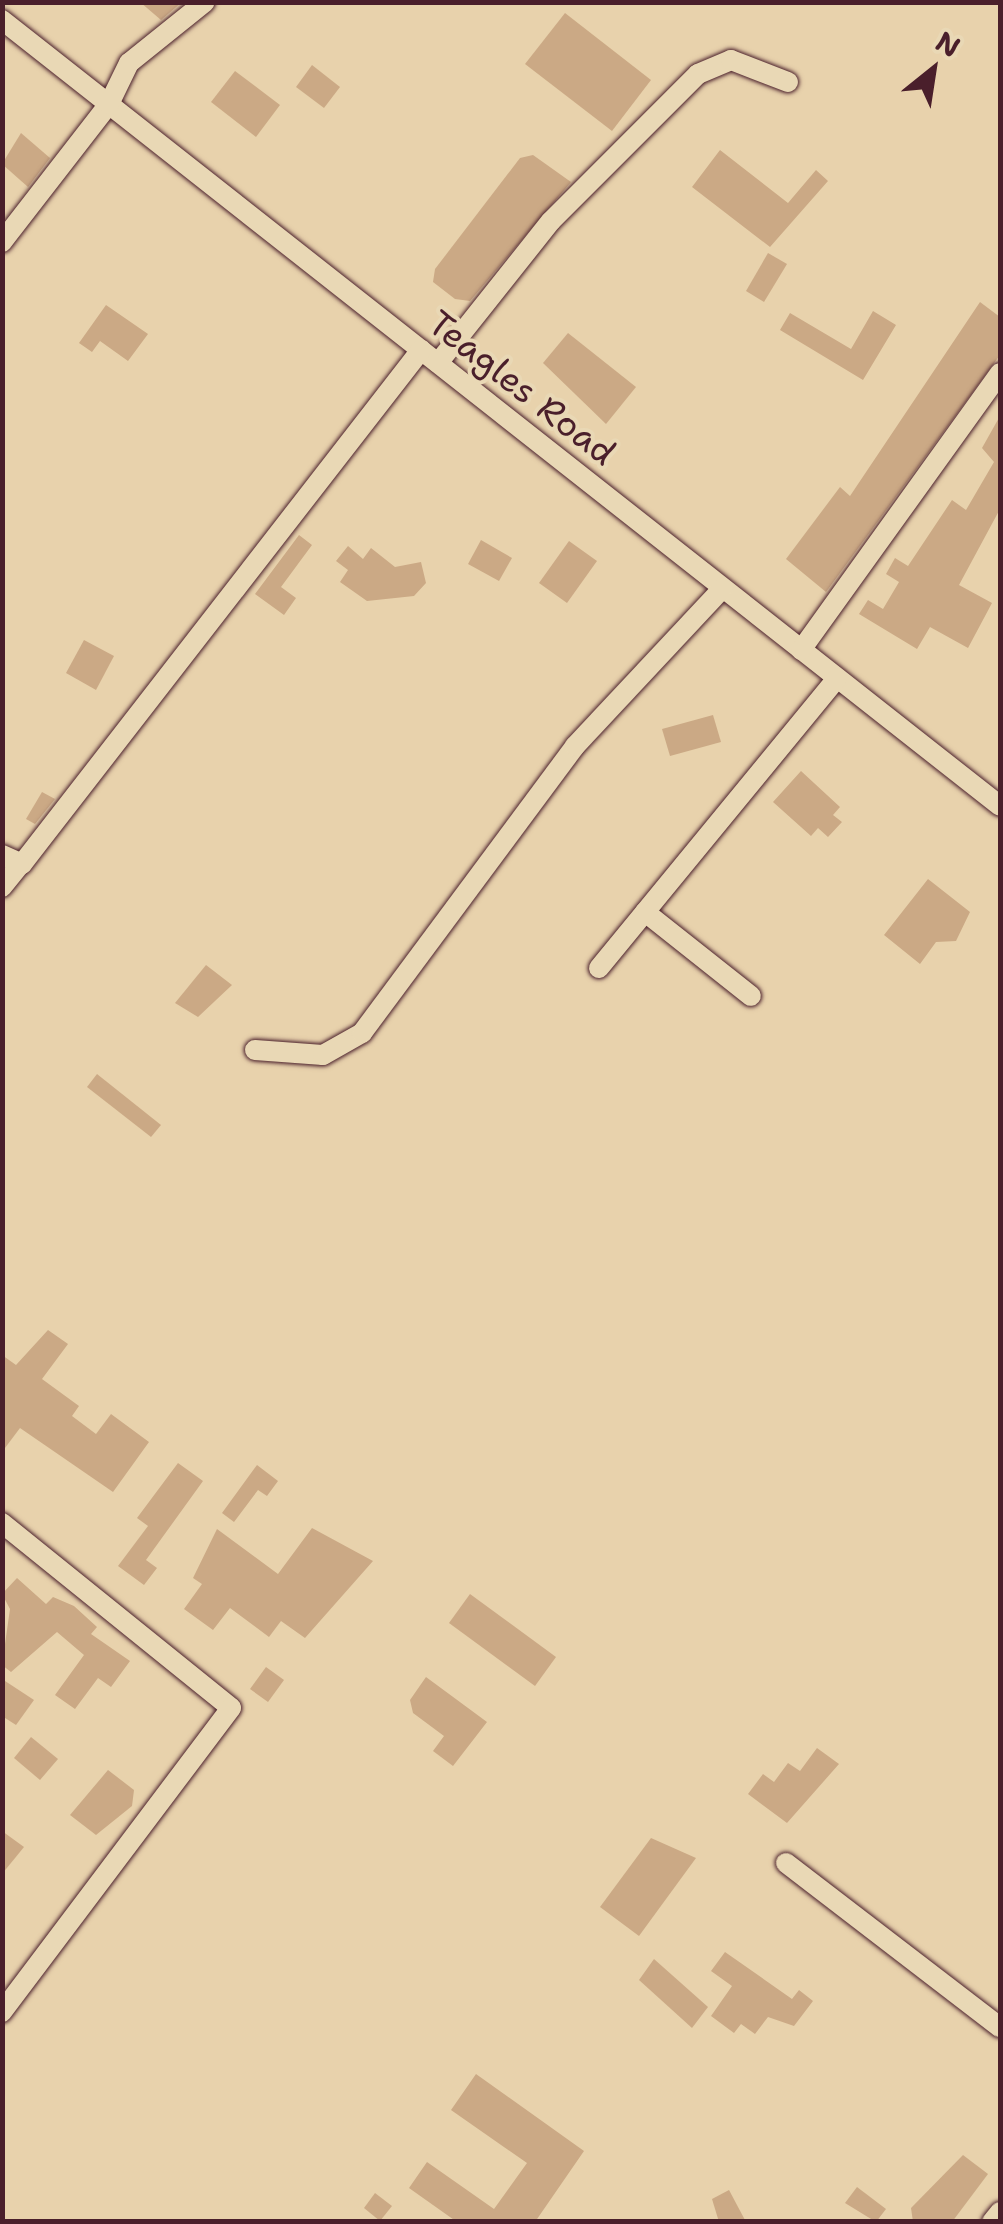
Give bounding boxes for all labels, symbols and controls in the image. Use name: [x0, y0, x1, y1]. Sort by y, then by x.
north arrow: [883, 20, 983, 120]
text: N: [929, 22, 967, 66]
street label: Teagles Road: [420, 302, 624, 474]

